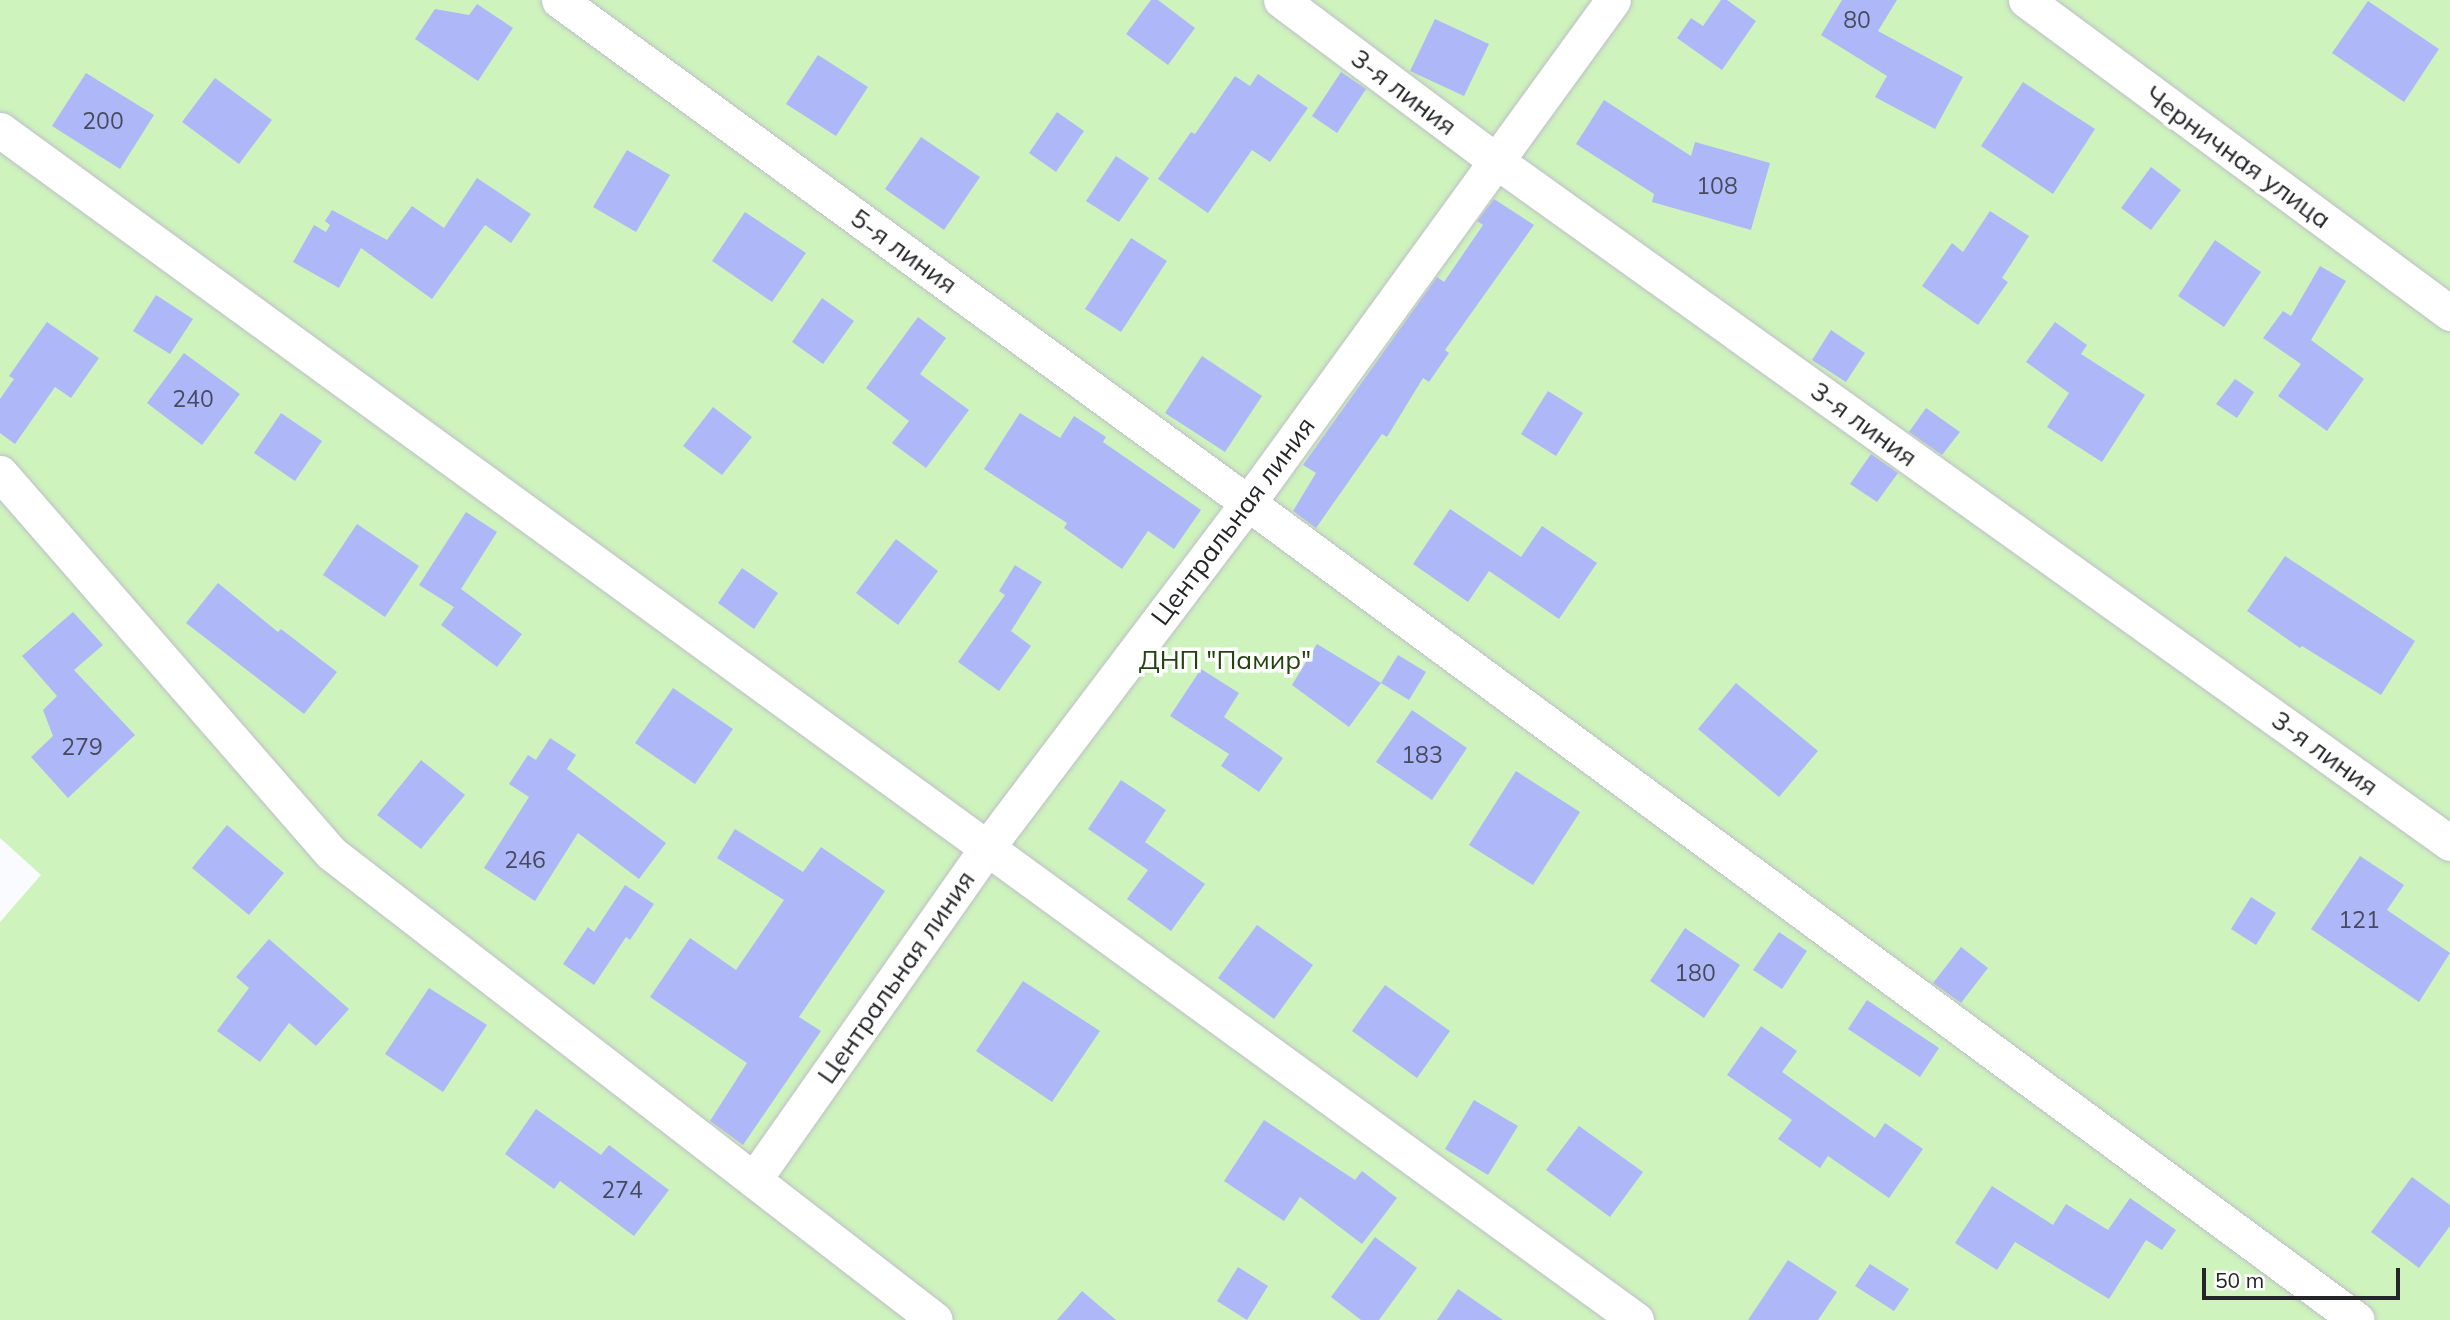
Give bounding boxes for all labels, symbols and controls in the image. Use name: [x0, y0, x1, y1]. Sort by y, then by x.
house number: 80: [1843, 6, 1871, 34]
street label: 3-я линия: [1345, 42, 1463, 142]
street label: Черничная улица: [2139, 79, 2337, 235]
house number: 200: [82, 107, 124, 135]
house number: 108: [1696, 172, 1738, 200]
street label: 5-я линия: [845, 202, 963, 300]
street label: 3-я линия: [1805, 375, 1923, 473]
house number: 240: [172, 385, 214, 413]
street label: Центральная линия: [1145, 411, 1321, 631]
park label: ДНП "Памир": [1139, 644, 1311, 676]
street label: 3-я линия: [2266, 704, 2384, 802]
house number: 279: [61, 733, 103, 761]
house number: 183: [1401, 741, 1443, 769]
house number: 246: [504, 846, 546, 874]
street label: Центральная линия: [811, 865, 981, 1089]
house number: 121: [2338, 906, 2380, 934]
house number: 180: [1674, 959, 1716, 987]
house number: 274: [601, 1176, 643, 1204]
scale bar: [2205, 1254, 2403, 1298]
text: 50 m: [2215, 1267, 2264, 1293]

